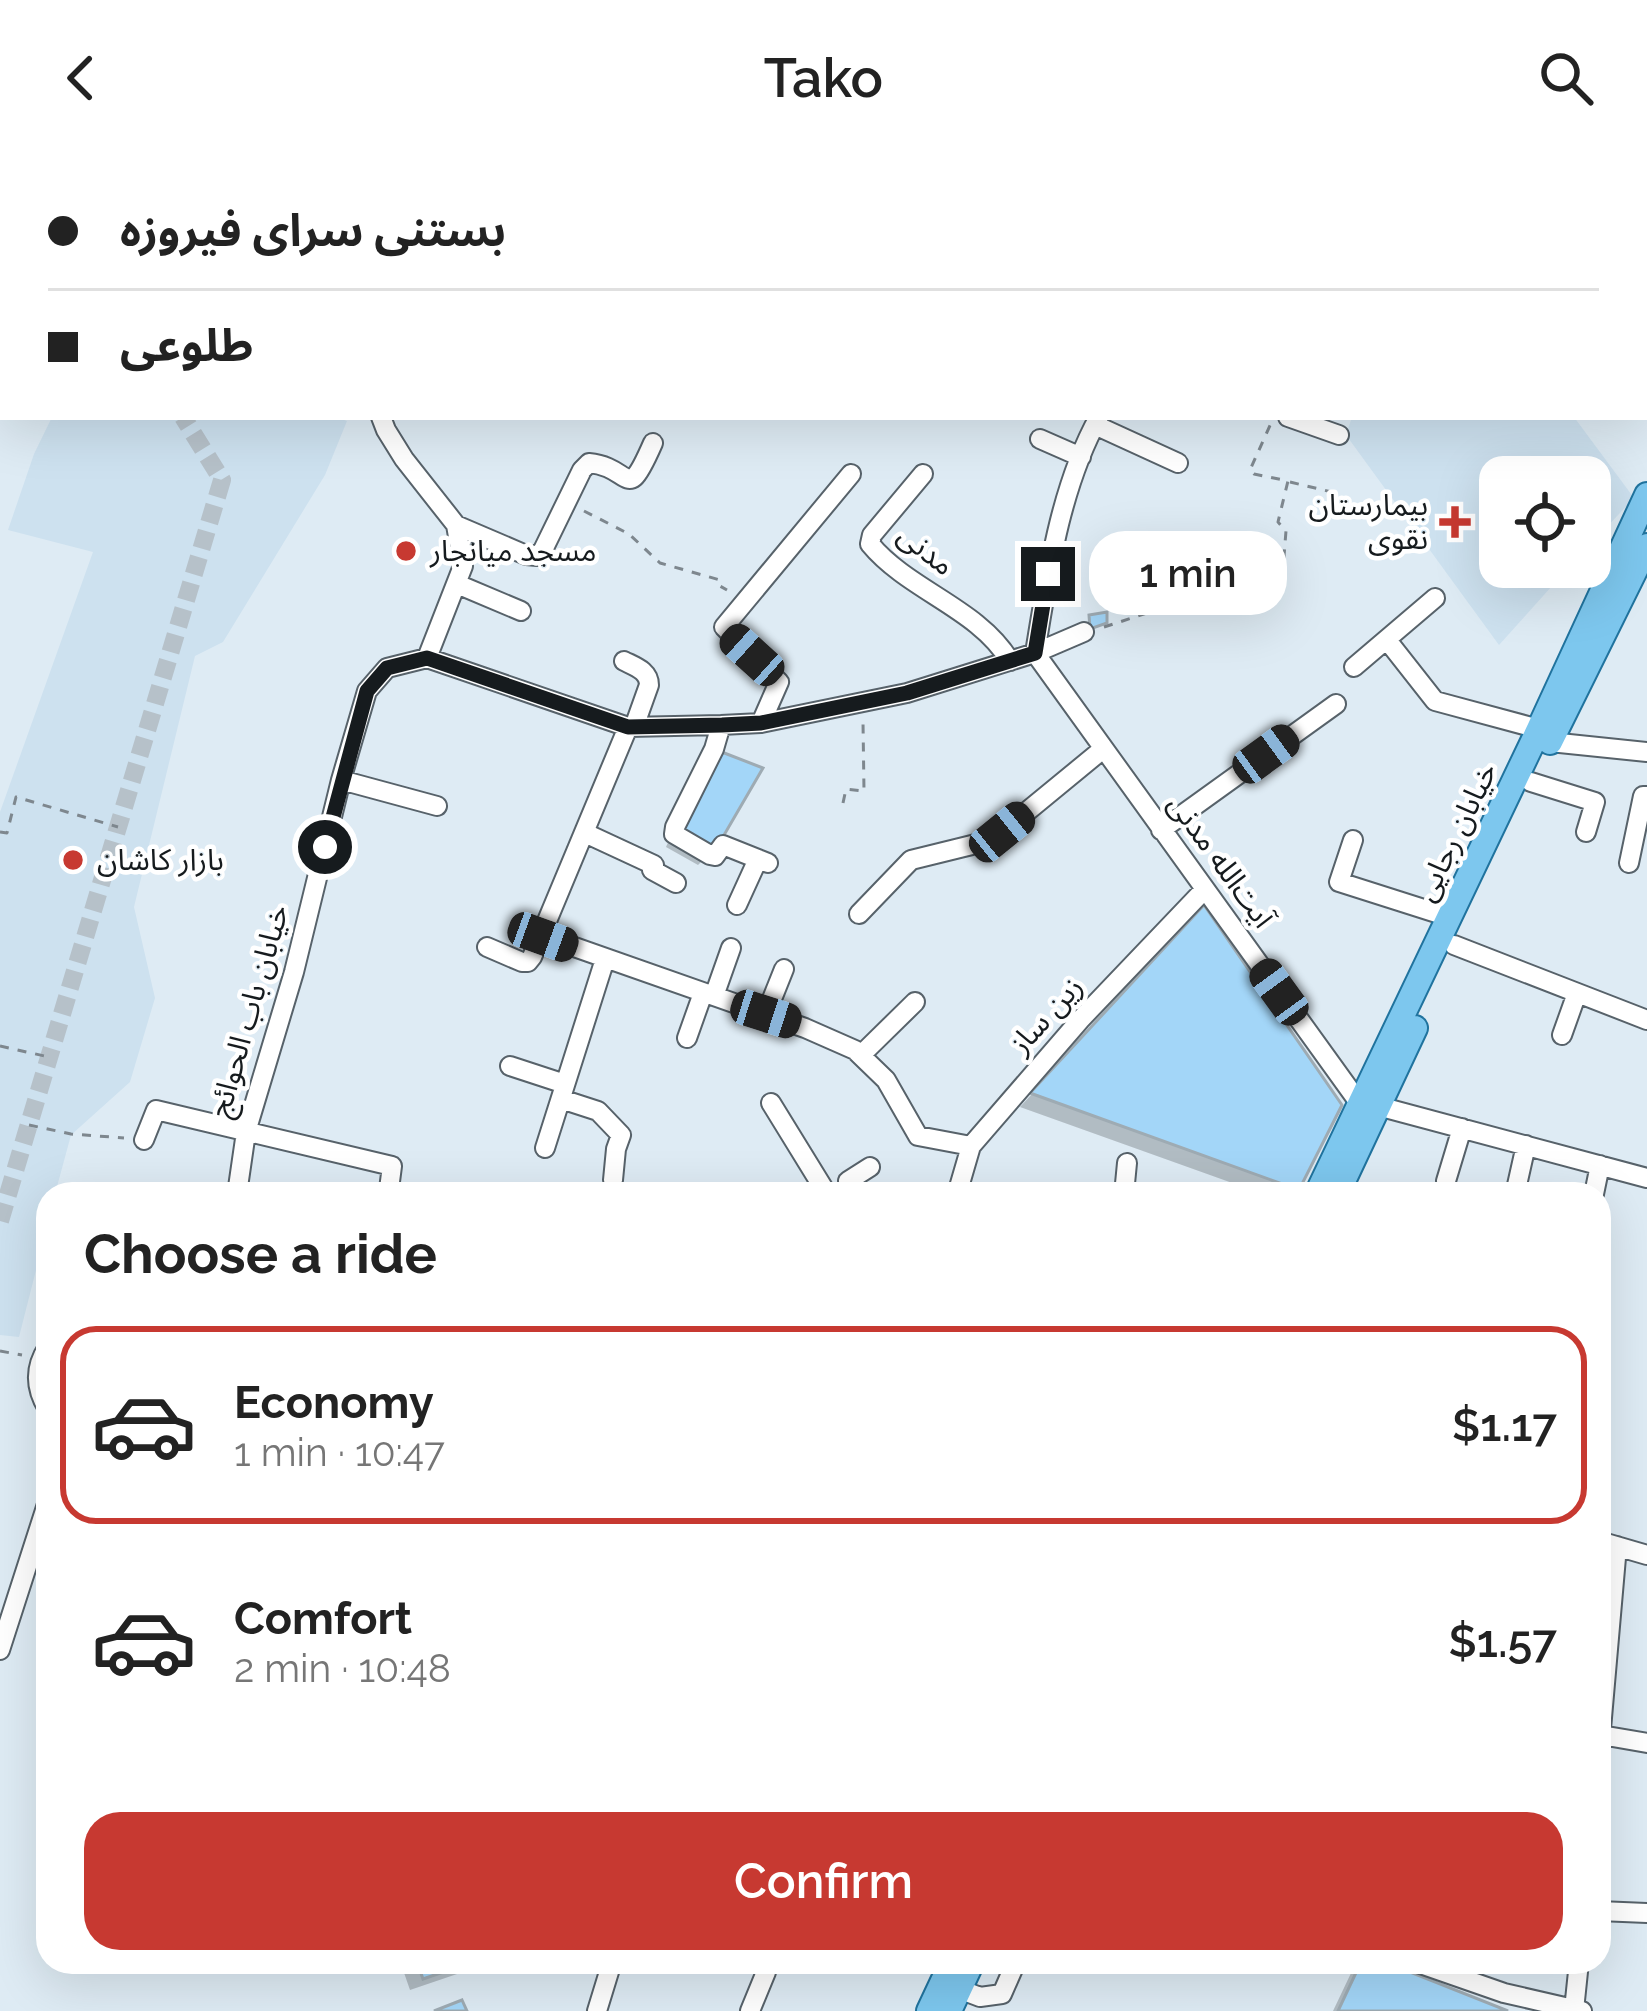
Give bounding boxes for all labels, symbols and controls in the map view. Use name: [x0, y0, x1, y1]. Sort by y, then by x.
icon: back: [48, 45, 114, 111]
icon: search: [1533, 45, 1599, 111]
text: Tako: [764, 46, 883, 110]
text: بستنی سرای فیروزه: [120, 204, 506, 257]
text: طلوعی: [120, 319, 253, 372]
map controls: [1479, 456, 1611, 588]
button: locate: [1479, 456, 1611, 588]
place label: بیمارستان نقوی: [1309, 487, 1428, 556]
marker: بیمارستان نقوی: [1439, 506, 1471, 538]
street label: مدنی: [891, 517, 961, 582]
callout: 1 min: [1090, 532, 1288, 616]
place label: مسجد میانجار: [429, 533, 597, 568]
marker: مسجد میانجار: [393, 538, 419, 564]
route end: [1021, 547, 1075, 601]
text: 1 min: [1140, 550, 1236, 596]
car: [713, 618, 791, 692]
car: [1226, 718, 1306, 790]
street label: خیابان رجایی: [1407, 757, 1504, 907]
street label: آیت‌الله مدنی: [1161, 787, 1282, 935]
car: [963, 795, 1041, 869]
route start: [298, 820, 352, 874]
place label: بازار کاشان: [97, 842, 224, 877]
marker: بازار کاشان: [60, 847, 86, 873]
street label: خیابان باب الحوائج: [201, 900, 300, 1123]
car: [503, 908, 583, 966]
car: [1243, 952, 1315, 1032]
street label: زین ساز: [1001, 969, 1089, 1061]
car: [726, 986, 806, 1042]
text: Choose a ride: [84, 1222, 437, 1286]
icon: car: [90, 1371, 198, 1479]
text: Economy: [234, 1376, 434, 1429]
text: $1.17: [1452, 1399, 1557, 1452]
text: 1 min · 10:47: [234, 1429, 445, 1475]
icon: car: [90, 1587, 198, 1695]
text: Comfort: [234, 1592, 412, 1645]
text: $1.57: [1449, 1615, 1557, 1668]
text: 2 min · 10:48: [234, 1645, 451, 1691]
button: Confirm: [84, 1812, 1563, 1950]

